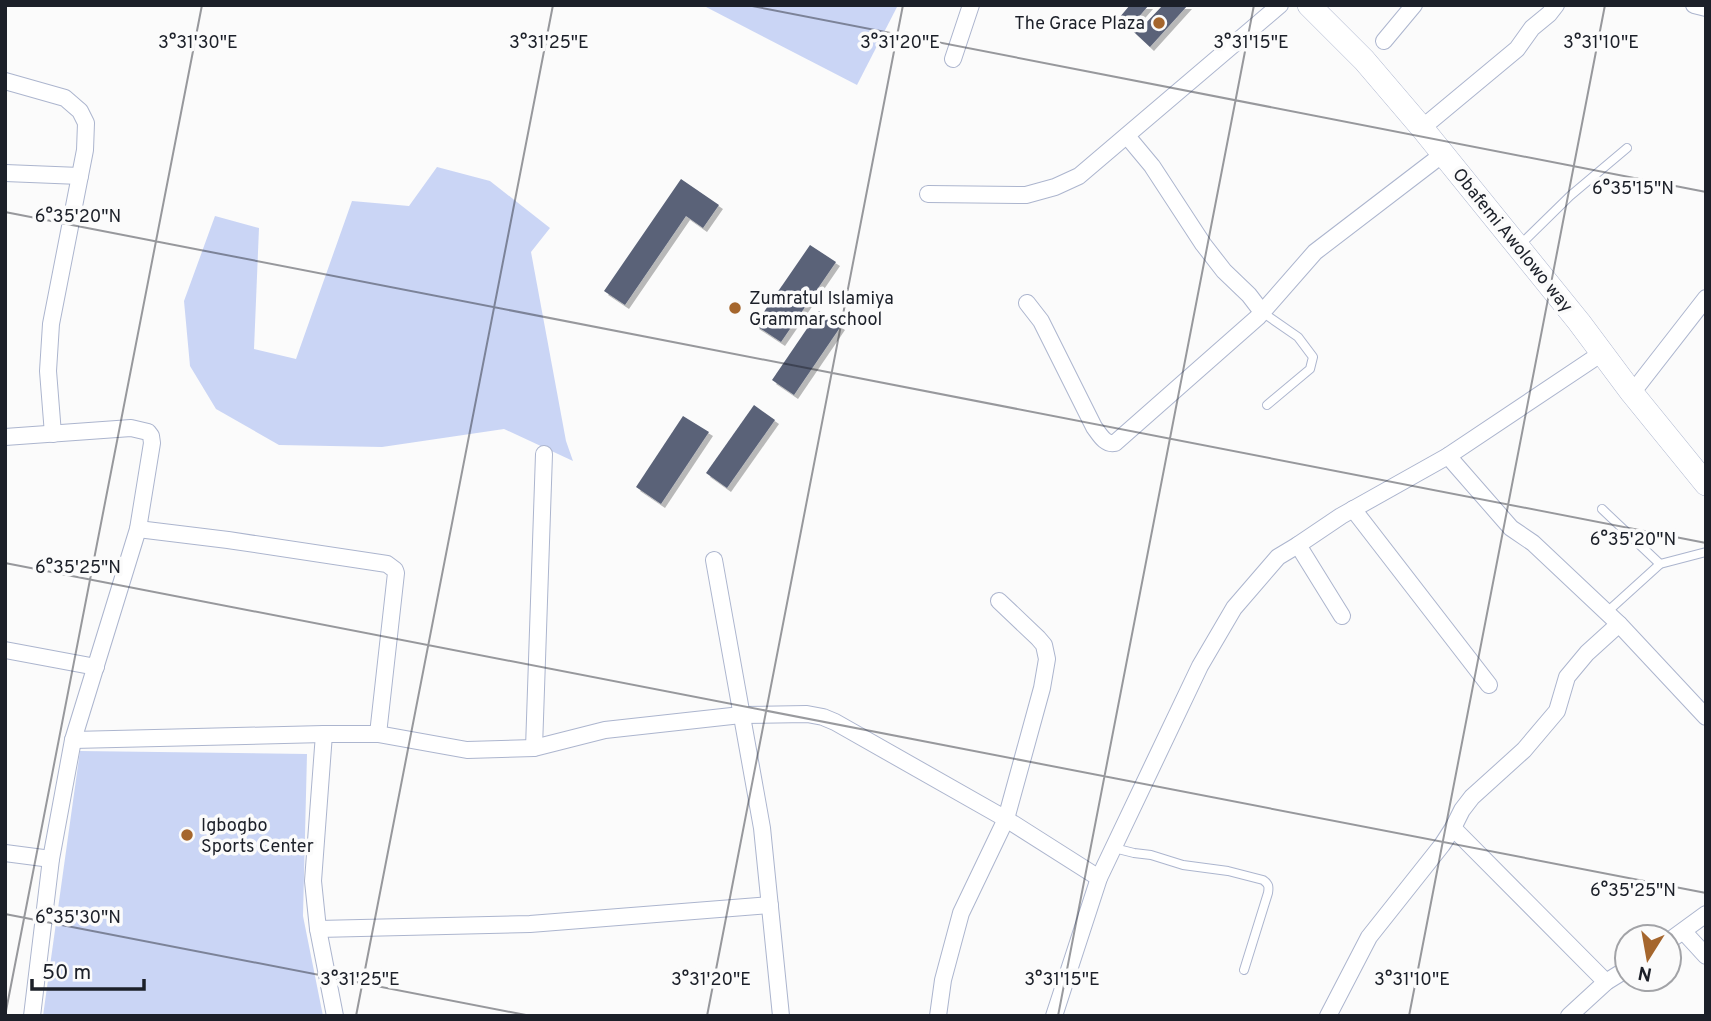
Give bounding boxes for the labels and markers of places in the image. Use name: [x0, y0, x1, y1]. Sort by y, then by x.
place label: The Grace Plaza: [1014, 13, 1145, 36]
marker: The Grace Plaza: [1151, 15, 1167, 31]
place label: Zumratul Islamiya Grammar school: [749, 288, 894, 332]
marker: Zumratul Islamiya Grammar school: [727, 300, 743, 316]
place label: Igbogbo Sports Center: [201, 815, 314, 859]
marker: Igbogbo Sports Center: [179, 827, 195, 843]

